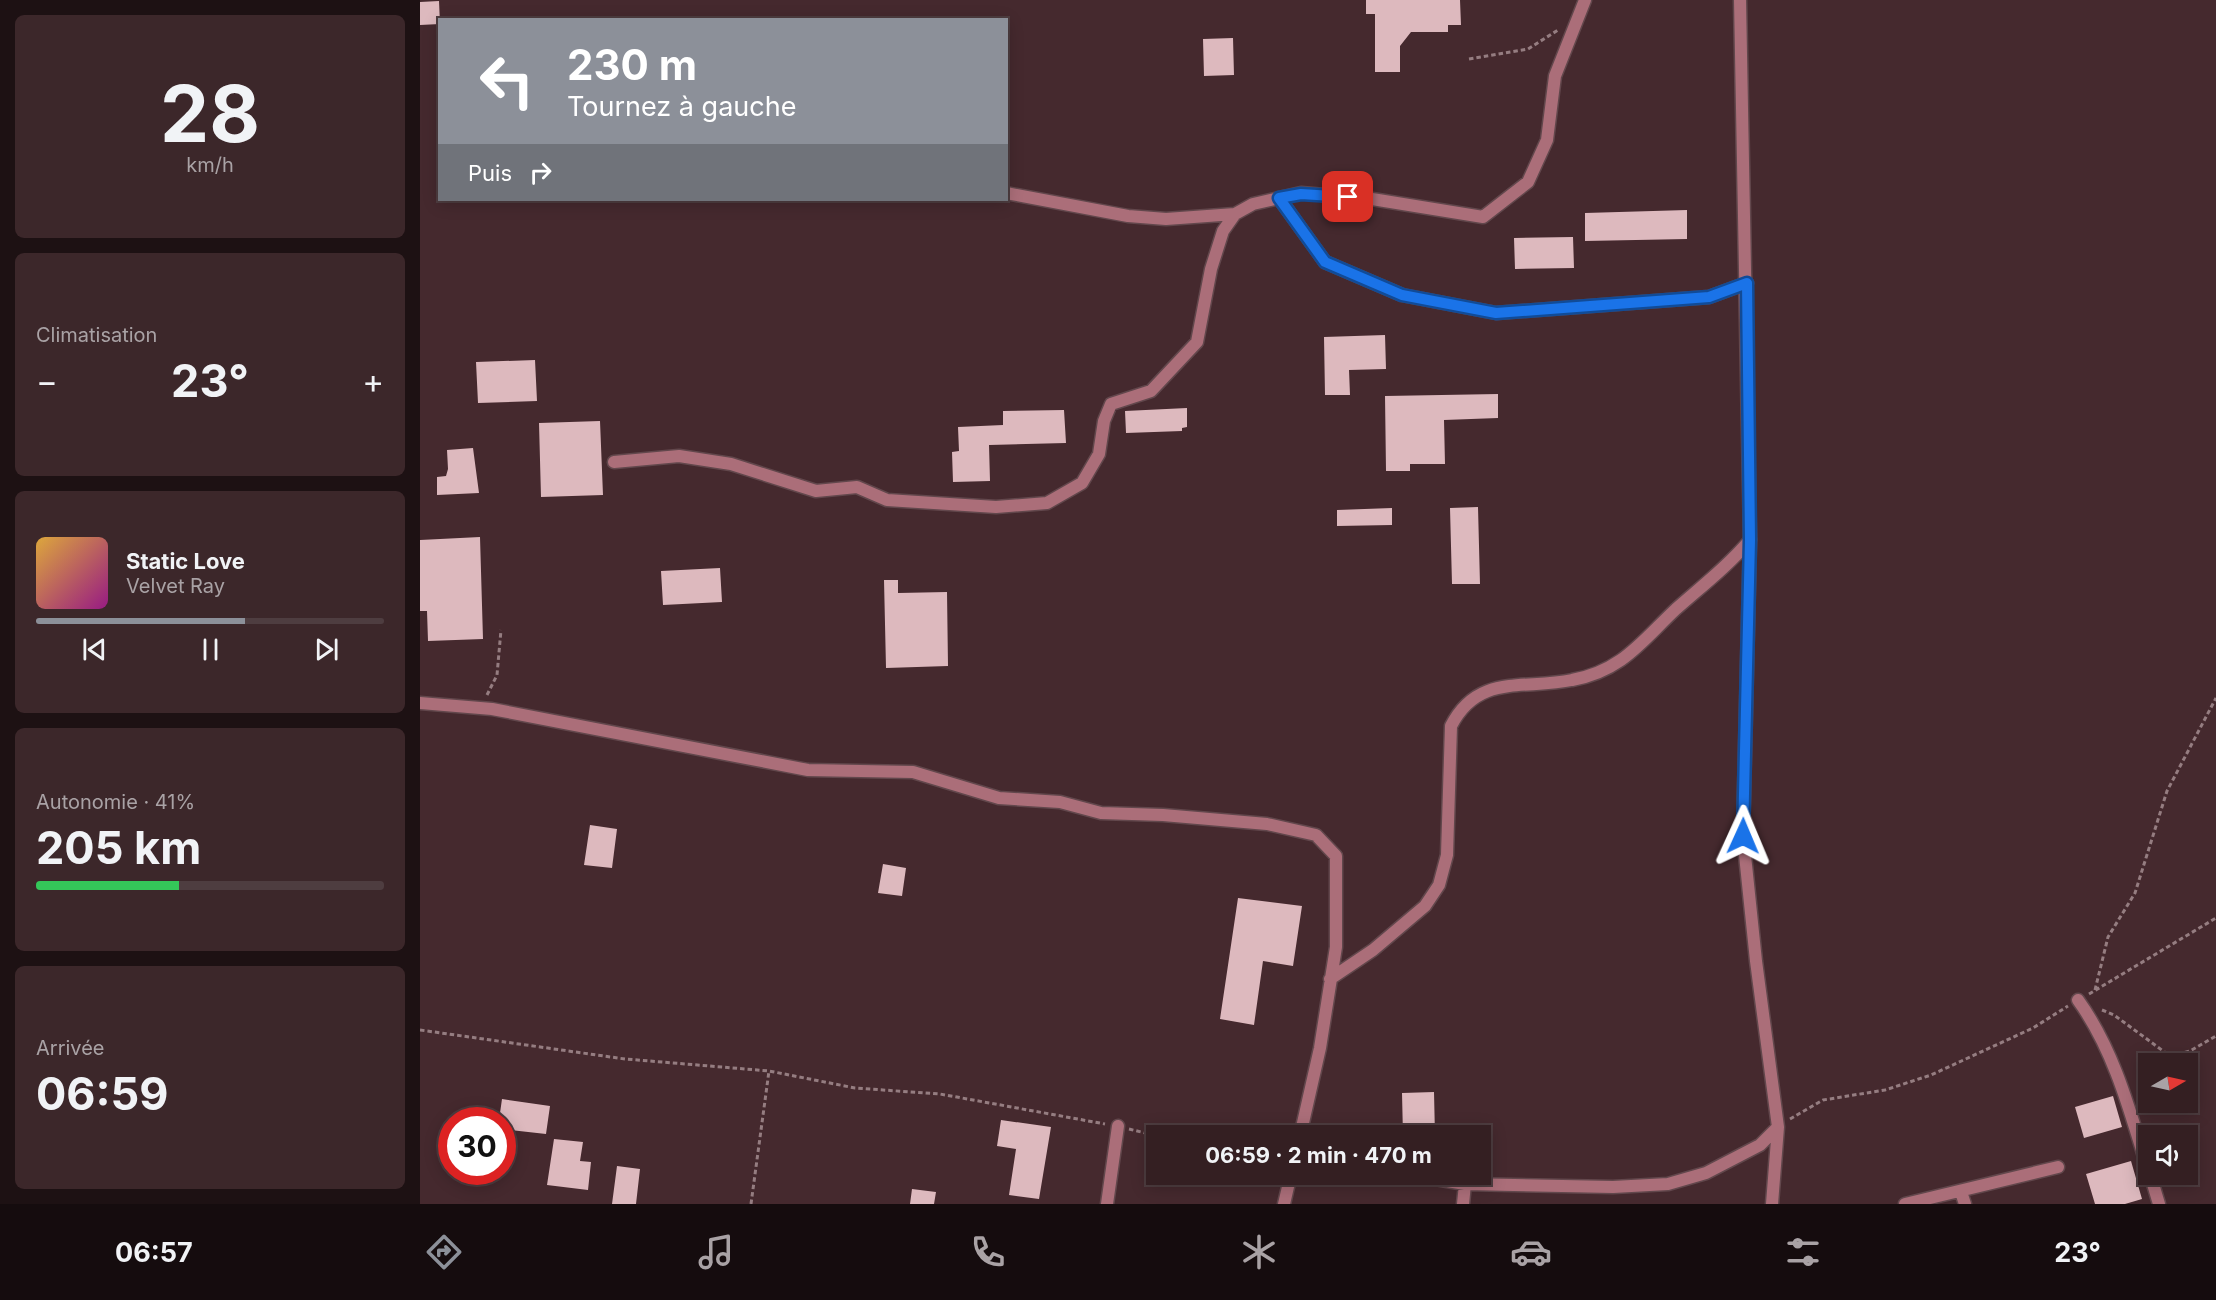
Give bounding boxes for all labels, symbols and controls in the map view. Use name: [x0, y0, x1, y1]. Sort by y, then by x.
text: 230 m: [567, 39, 697, 90]
icon: left: [468, 42, 546, 120]
text: 28: [160, 66, 260, 161]
text: Tournez à gauche: [567, 90, 796, 123]
text: km/h: [186, 153, 234, 177]
icon: right: [524, 156, 557, 189]
text: Puis: [468, 160, 512, 186]
pin: [1322, 171, 1373, 222]
icon: arrive: [1331, 180, 1364, 213]
text: Climatisation: [36, 323, 157, 347]
text: 23°: [171, 353, 249, 408]
text: −: [36, 361, 58, 401]
text: +: [362, 361, 384, 401]
text: Static Love: [126, 548, 245, 574]
text: Velvet Ray: [126, 574, 225, 598]
icon: previous: [78, 633, 111, 666]
icon: pause: [194, 633, 227, 666]
icon: next: [310, 633, 343, 666]
text: Autonomie · 41%: [36, 790, 195, 814]
position arrow: [1711, 804, 1775, 868]
text: 205 km: [36, 820, 201, 875]
text: Arrivée: [36, 1036, 105, 1060]
north arrow: [2138, 1053, 2198, 1113]
map controls: [2138, 1053, 2198, 1185]
text: 06:59: [36, 1066, 169, 1121]
speed limit sign: 30: [438, 1107, 516, 1185]
button: sound: [2138, 1125, 2198, 1185]
text: 06:59 · 2 min · 470 m: [1205, 1142, 1432, 1168]
icon: directions: [423, 1231, 465, 1273]
icon: music: [695, 1231, 737, 1273]
icon: phone: [967, 1231, 1009, 1273]
icon: climate: [1238, 1231, 1280, 1273]
icon: car: [1510, 1231, 1552, 1273]
icon: filters: [1782, 1231, 1824, 1273]
text: 06:57: [115, 1236, 193, 1269]
text: 23°: [2054, 1236, 2101, 1269]

